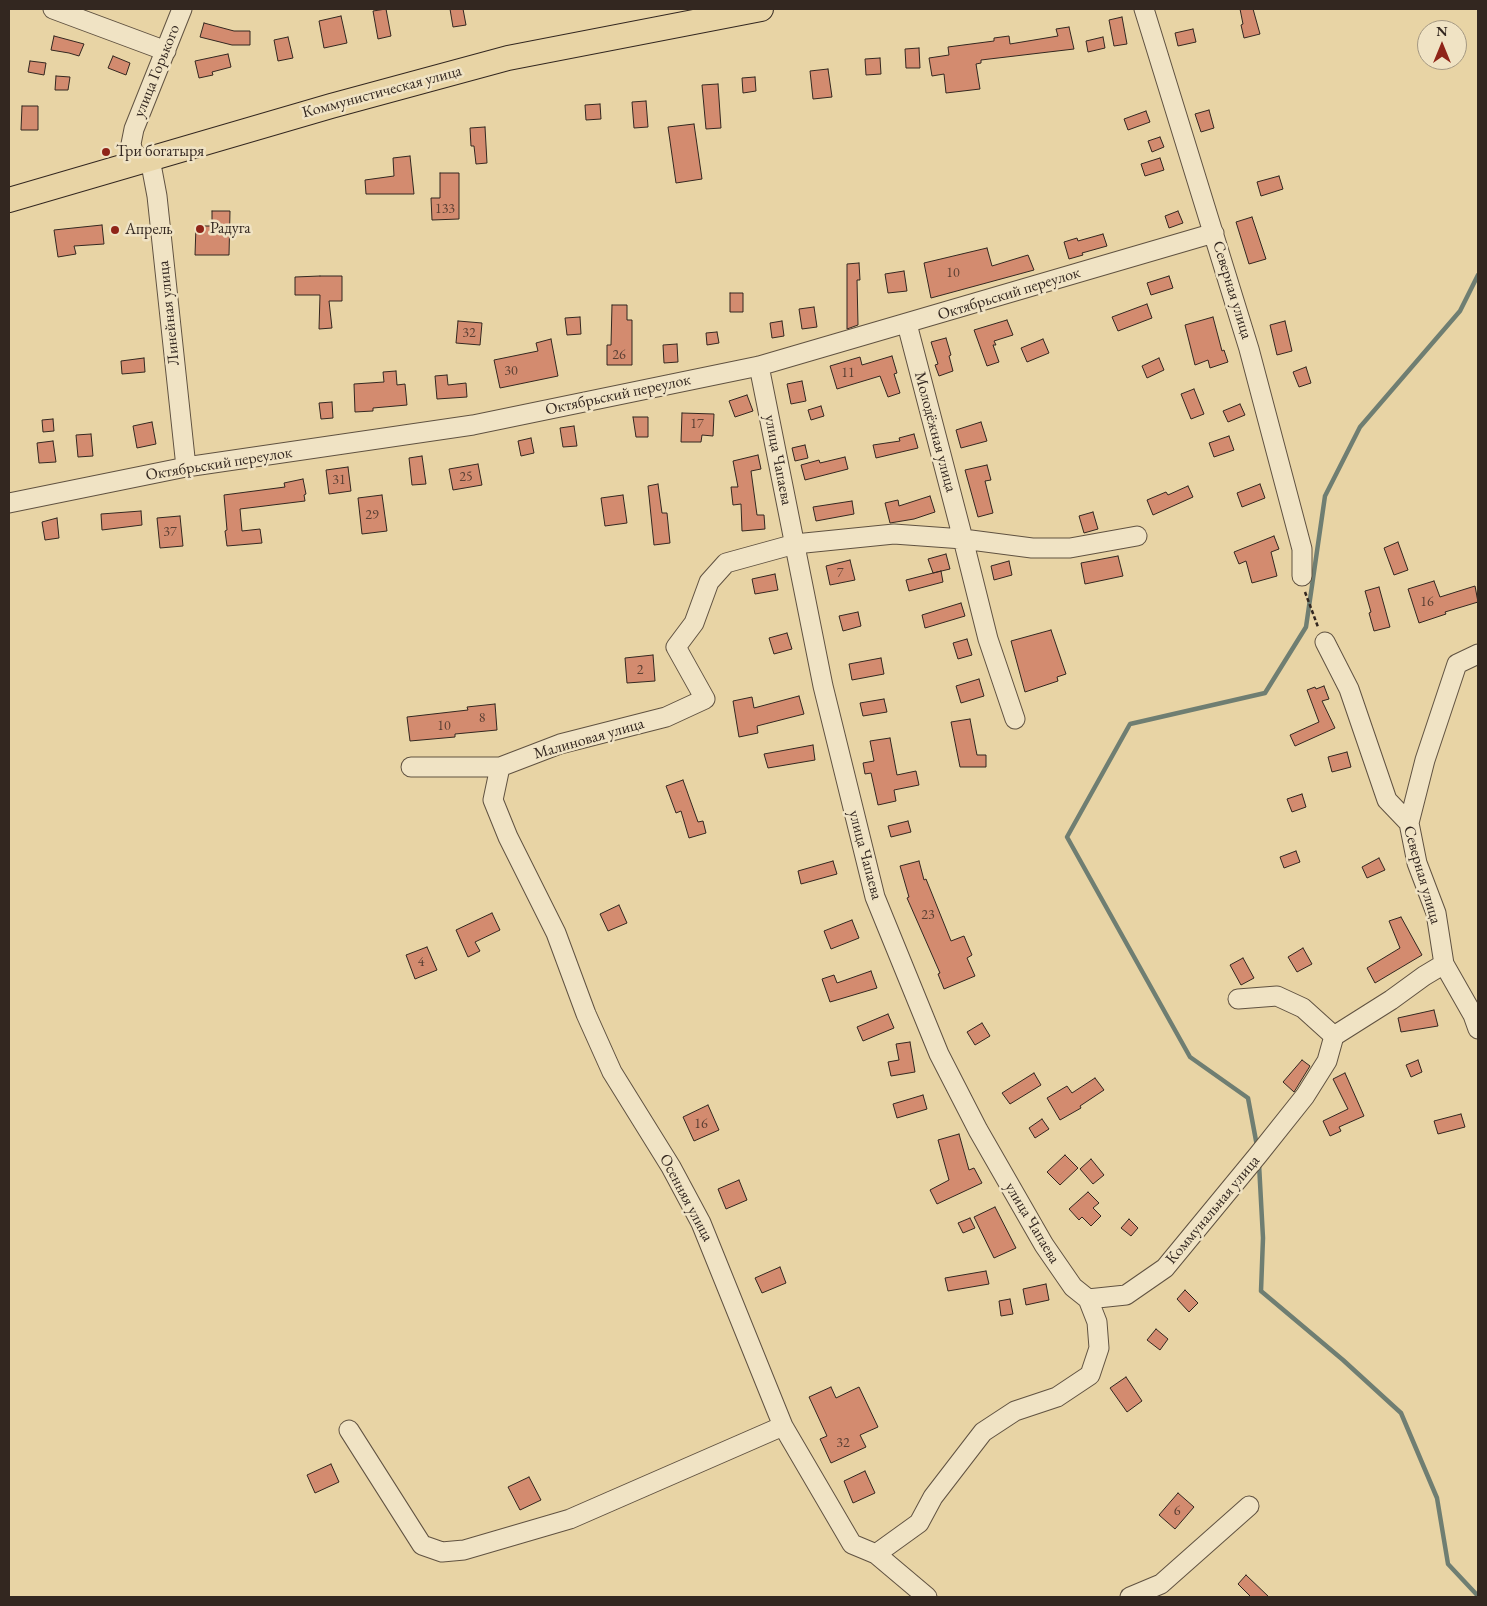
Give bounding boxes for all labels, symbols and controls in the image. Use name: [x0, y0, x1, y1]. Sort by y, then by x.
north arrow: [1417, 20, 1467, 70]
street label: улица Горького: [130, 22, 184, 120]
text: N: [1436, 22, 1448, 40]
street label: Коммунистическая улица: [300, 61, 464, 123]
place label: Три богатыря: [116, 142, 204, 162]
marker: Три богатыря: [100, 146, 112, 158]
house number: 133: [435, 201, 455, 217]
place label: Радуга: [210, 219, 251, 239]
place label: Апрель: [125, 220, 173, 240]
marker: Радуга: [194, 223, 206, 235]
marker: Апрель: [109, 224, 121, 236]
street label: Северная улица: [1208, 239, 1256, 341]
street label: Линейная улица: [154, 260, 184, 366]
street label: Октябрьский переулок: [935, 263, 1083, 325]
house number: 10: [946, 265, 960, 281]
house number: 32: [462, 325, 476, 341]
house number: 26: [612, 347, 626, 363]
house number: 30: [504, 363, 518, 379]
house number: 11: [841, 365, 855, 381]
street label: Октябрьский переулок: [544, 370, 692, 420]
street label: Молодёжная улица: [910, 370, 960, 494]
street label: улица Чапаева: [760, 413, 796, 507]
house number: 17: [690, 416, 704, 432]
street label: Октябрьский переулок: [144, 443, 294, 485]
house number: 25: [459, 469, 473, 485]
house number: 31: [332, 472, 346, 488]
house number: 29: [365, 507, 379, 523]
house number: 37: [163, 524, 177, 540]
house number: 7: [837, 565, 843, 581]
house number: 16: [1420, 594, 1434, 610]
house number: 2: [637, 662, 643, 678]
house number: 8: [479, 710, 485, 726]
street label: Малиновая улица: [532, 714, 646, 764]
house number: 10: [437, 718, 451, 734]
street label: улица Чапаева: [844, 808, 886, 902]
street label: Северная улица: [1399, 824, 1445, 926]
house number: 23: [921, 907, 935, 923]
house number: 4: [418, 954, 424, 970]
house number: 16: [694, 1116, 708, 1132]
street label: Осенняя улица: [655, 1151, 717, 1245]
street label: Коммунальная улица: [1162, 1152, 1264, 1268]
street label: улица Чапаева: [1000, 1179, 1064, 1267]
house number: 32: [836, 1435, 850, 1451]
house number: 6: [1174, 1503, 1180, 1519]

